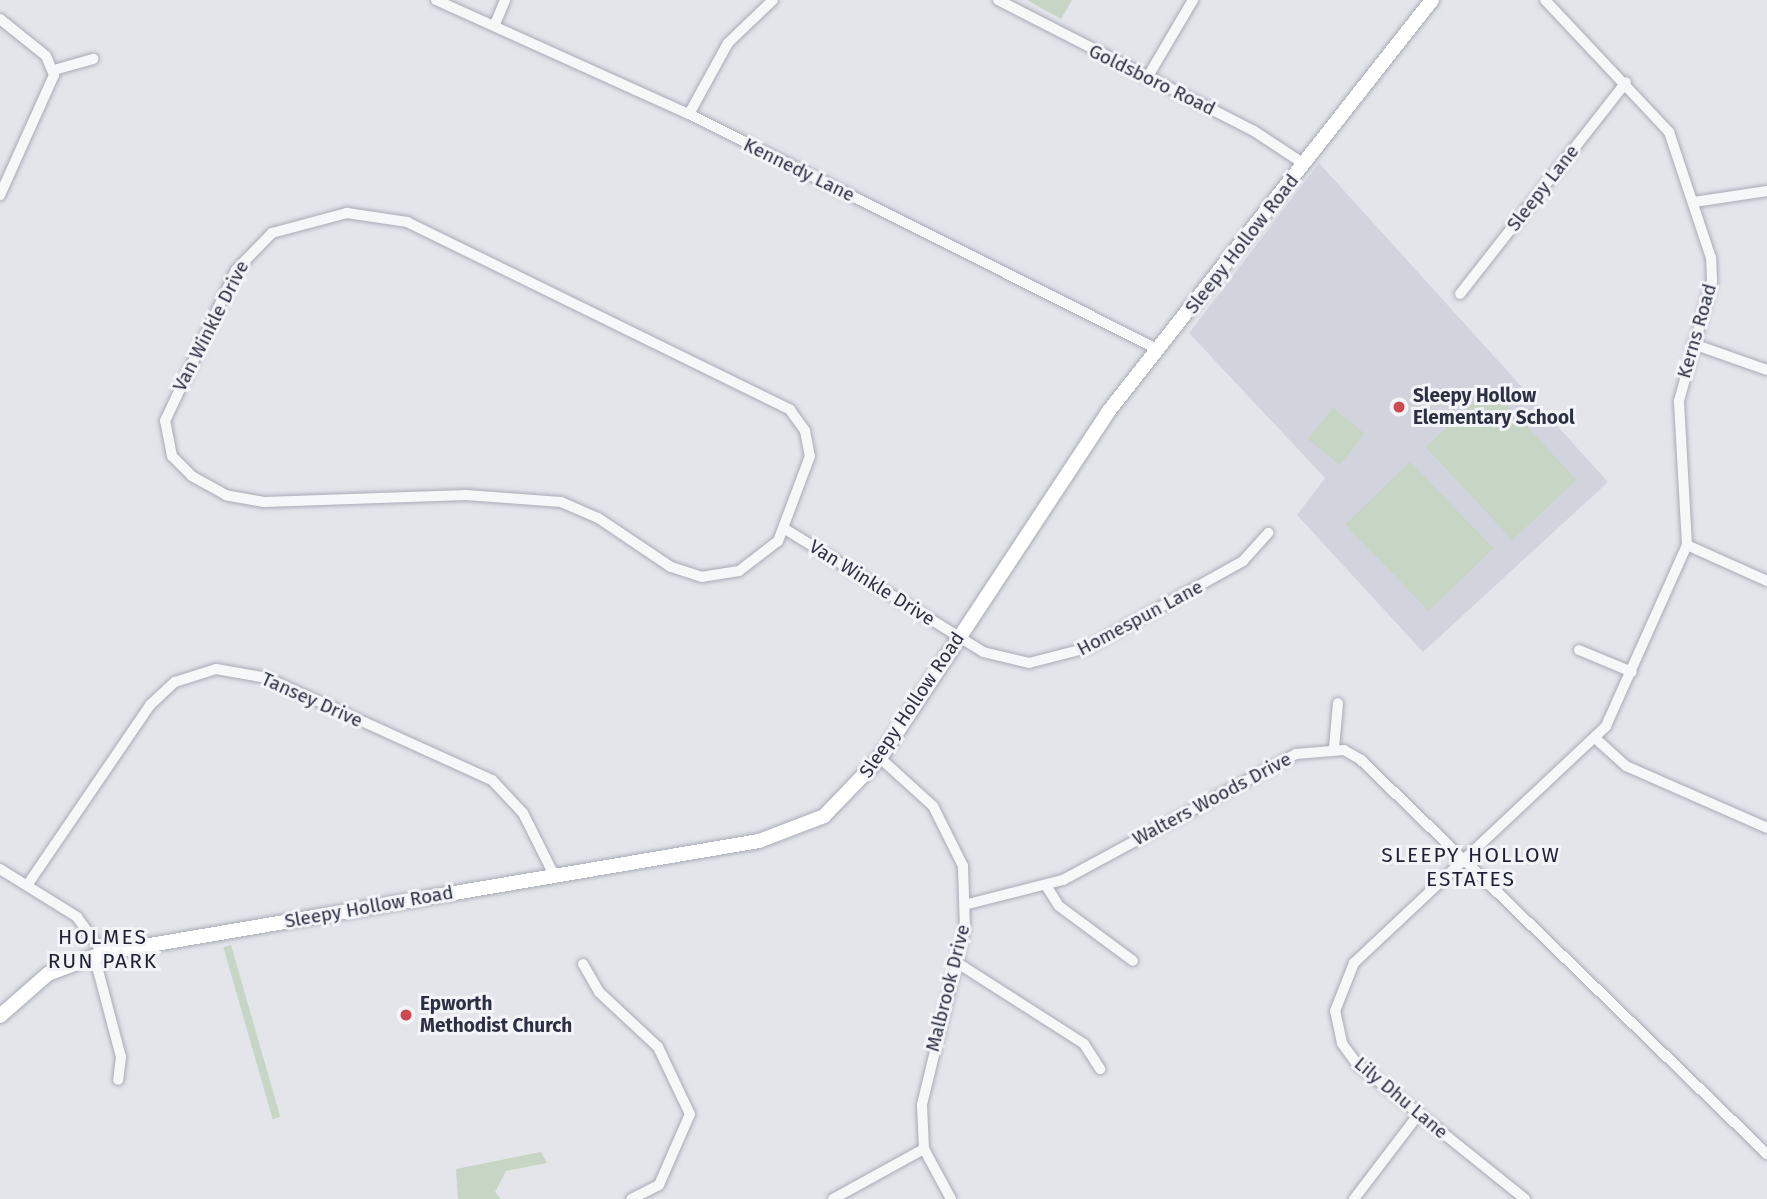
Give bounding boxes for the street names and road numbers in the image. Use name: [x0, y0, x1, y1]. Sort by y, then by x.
street label: Goldsboro Road: [1085, 40, 1219, 120]
street label: Kennedy Lane: [740, 133, 858, 207]
street label: Sleepy Lane: [1502, 140, 1584, 236]
street label: Sleepy Hollow Road: [1180, 170, 1304, 318]
street label: Van Winkle Drive: [168, 257, 254, 395]
street label: Kerns Road: [1673, 281, 1721, 381]
street label: Van Winkle Drive: [805, 535, 939, 631]
street label: Homespun Lane: [1073, 575, 1207, 661]
street label: Sleepy Hollow Road: [855, 628, 969, 782]
street label: Tansey Drive: [258, 668, 366, 732]
street label: Walters Woods Drive: [1129, 748, 1295, 850]
street label: Sleepy Hollow Road: [283, 881, 455, 933]
street label: Malbrook Drive: [921, 922, 975, 1054]
street label: Lily Dhu Lane: [1350, 1052, 1452, 1144]

